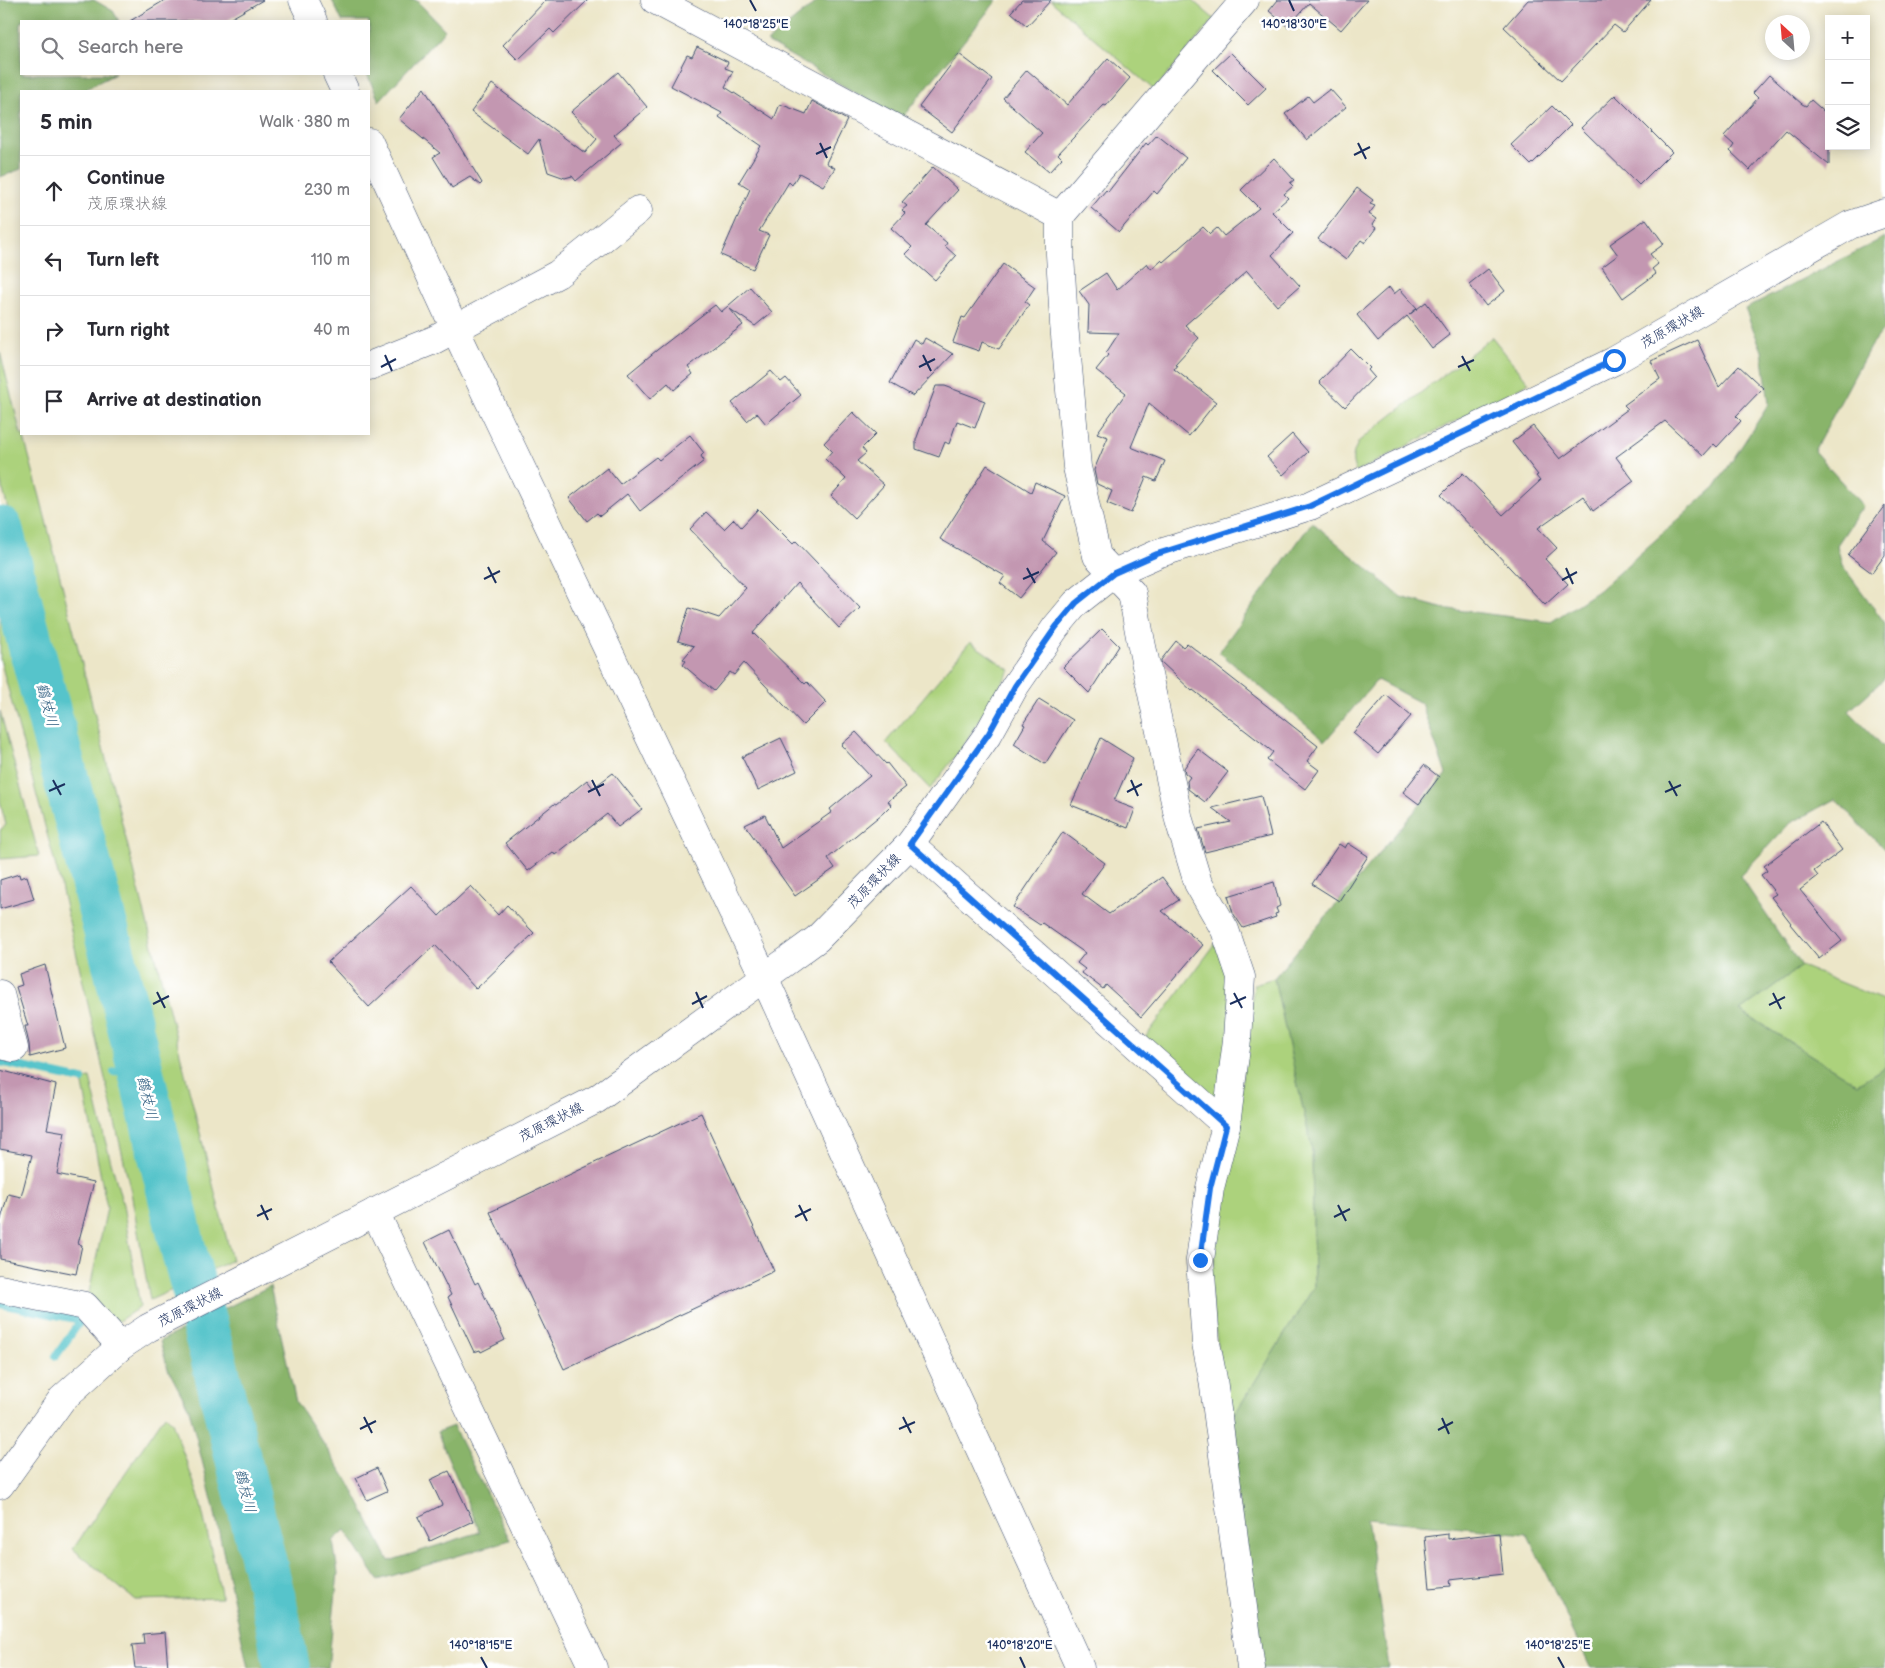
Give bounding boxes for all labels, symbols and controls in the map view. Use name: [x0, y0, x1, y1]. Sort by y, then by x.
north arrow: [1765, 15, 1810, 60]
map controls: [1825, 15, 1870, 150]
button: +: [1825, 15, 1870, 60]
text: 140°18'25"E: [723, 17, 789, 32]
text: 140°18'30"E: [1261, 17, 1327, 32]
search box: [20, 20, 370, 75]
icon: search: [38, 34, 66, 62]
text: Search here: [78, 36, 183, 59]
button: −: [1825, 60, 1870, 105]
button: layers: [1825, 105, 1870, 150]
text: 5 min: [40, 110, 93, 135]
text: Walk · 380 m: [259, 113, 350, 132]
text: Continue: [87, 167, 165, 190]
icon: ahead: [40, 177, 68, 205]
text: 230 m: [304, 181, 350, 200]
text: 茂原環状線: [87, 195, 167, 214]
icon: left: [40, 247, 68, 275]
text: Turn left: [87, 249, 159, 272]
text: 110 m: [311, 251, 350, 270]
street label: 茂原環状線: [1637, 302, 1707, 352]
icon: right: [40, 317, 68, 345]
text: Turn right: [87, 319, 170, 342]
text: 40 m: [313, 321, 350, 340]
route start: [1603, 349, 1626, 372]
icon: arrive: [40, 387, 68, 415]
text: Arrive at destination: [87, 389, 262, 412]
water label: 鶴枝川: [32, 681, 62, 729]
street label: 茂原環状線: [844, 850, 904, 912]
water label: 鶴枝川: [133, 1074, 161, 1122]
street label: 茂原環状線: [516, 1099, 586, 1145]
route end: [1189, 1249, 1212, 1272]
street label: 茂原環状線: [155, 1284, 225, 1330]
water label: 鶴枝川: [230, 1467, 260, 1515]
text: 140°18'15"E: [450, 1638, 512, 1653]
text: 140°18'20"E: [987, 1638, 1053, 1653]
text: 140°18'25"E: [1525, 1638, 1591, 1653]

